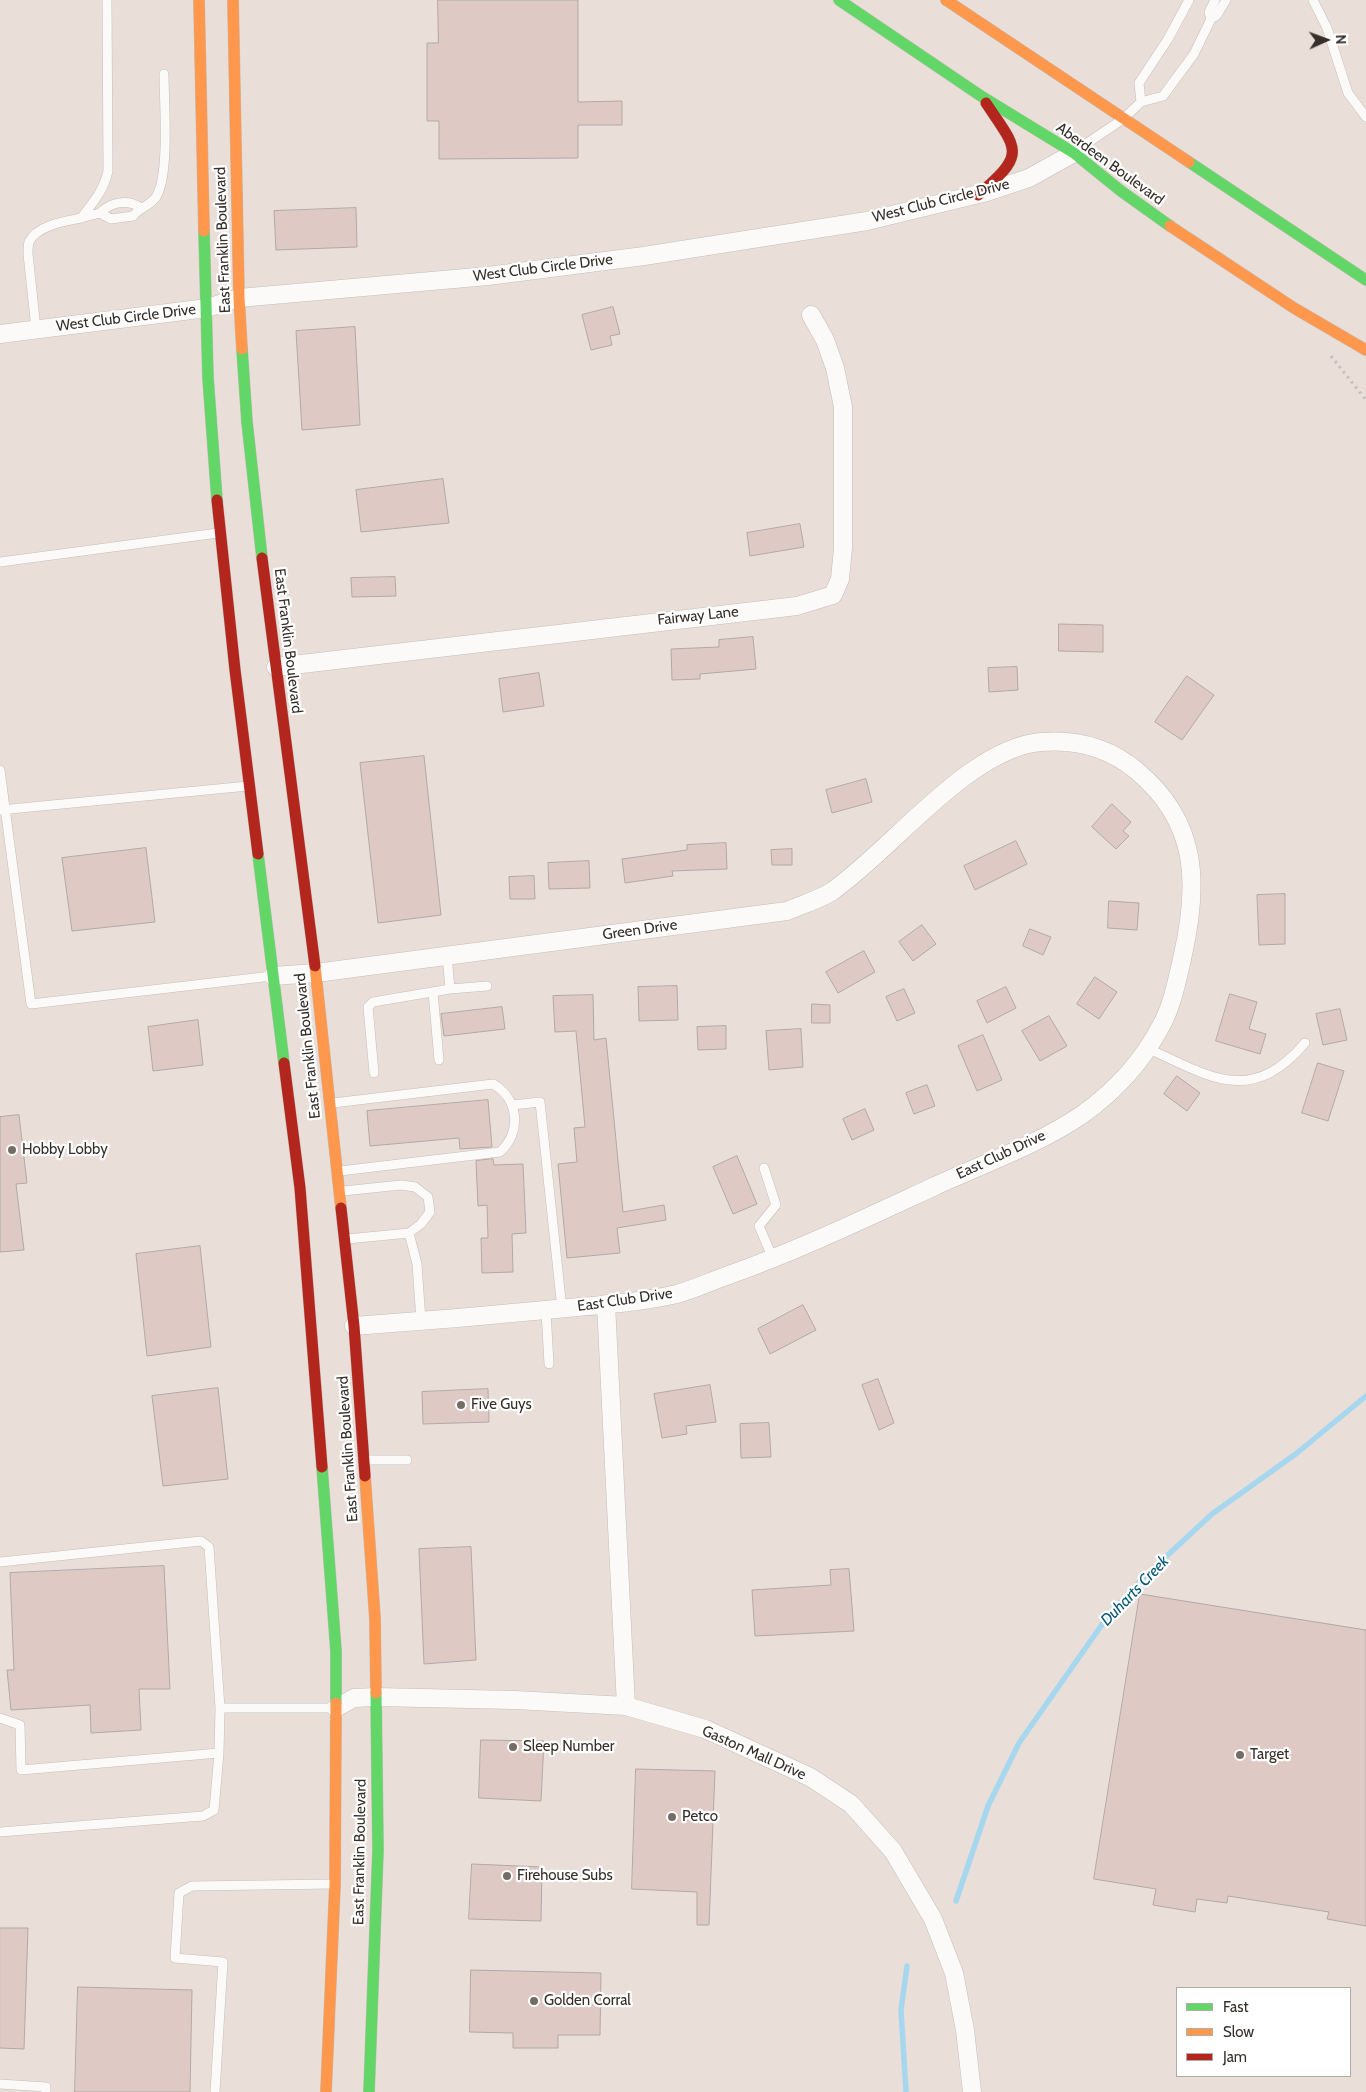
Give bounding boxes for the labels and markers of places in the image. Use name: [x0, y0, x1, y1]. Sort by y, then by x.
place label: Hobby Lobby: [22, 1141, 108, 1159]
marker: Hobby Lobby: [6, 1144, 18, 1156]
place label: Five Guys: [471, 1396, 532, 1414]
marker: Five Guys: [455, 1399, 467, 1411]
place label: Sleep Number: [523, 1738, 614, 1756]
marker: Sleep Number: [507, 1741, 519, 1753]
place label: Target: [1250, 1746, 1289, 1764]
marker: Target: [1234, 1749, 1246, 1761]
place label: Petco: [682, 1808, 718, 1826]
marker: Petco: [666, 1811, 678, 1823]
place label: Firehouse Subs: [517, 1867, 613, 1885]
marker: Firehouse Subs: [501, 1870, 513, 1882]
place label: Golden Corral: [544, 1992, 631, 2010]
marker: Golden Corral: [528, 1995, 540, 2007]

